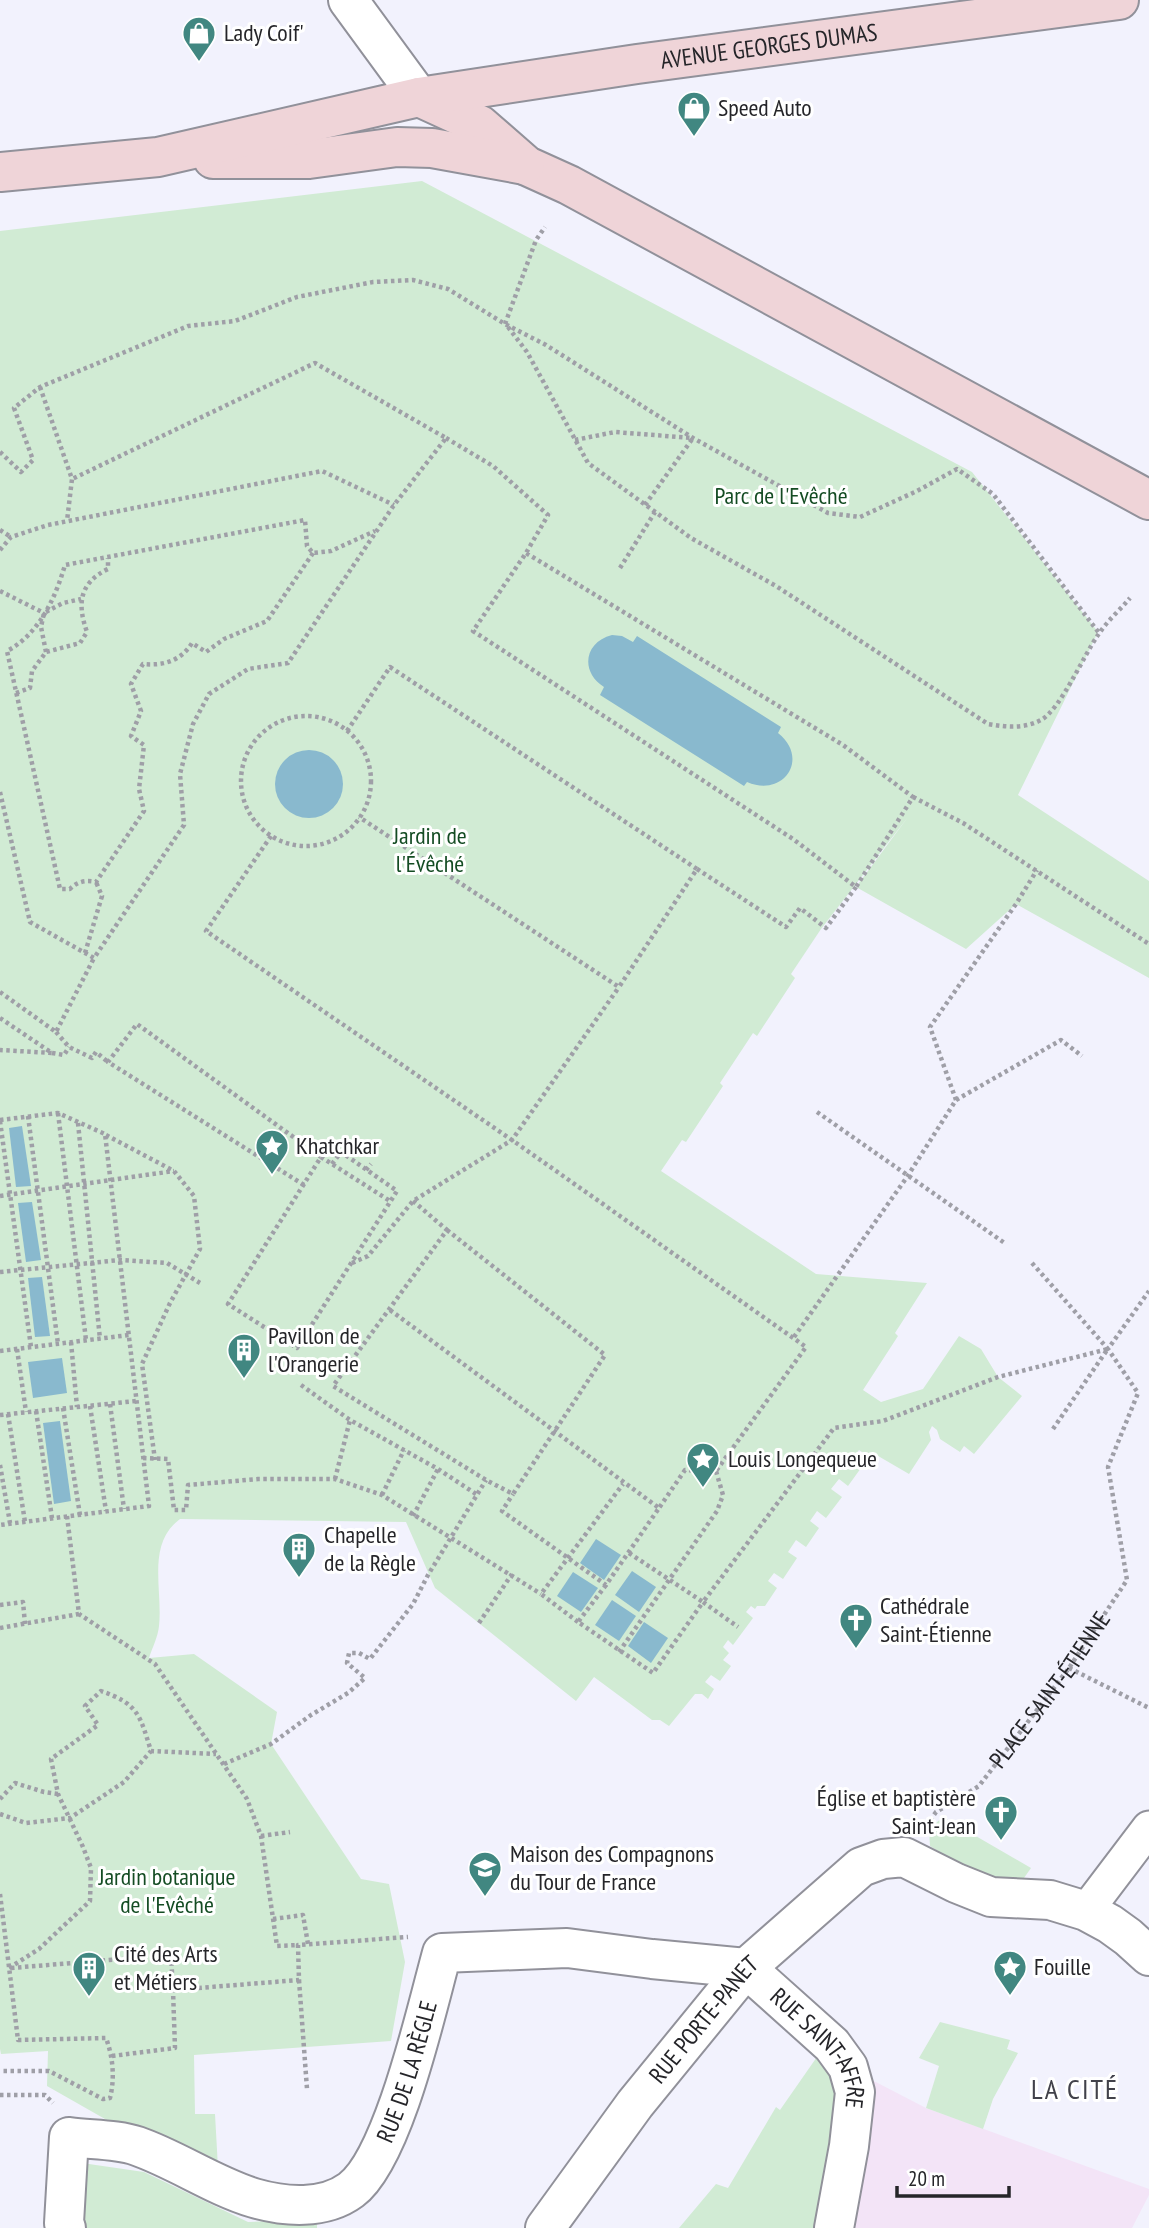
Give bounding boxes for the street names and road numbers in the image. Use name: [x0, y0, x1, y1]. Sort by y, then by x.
street label: AVENUE GEORGES DUMAS: [658, 16, 879, 76]
street label: PLACE SAINT-ÉTIENNE: [982, 1605, 1117, 1774]
street label: RUE PORTE-PANET: [642, 1948, 765, 2090]
street label: RUE SAINT-AFFRE: [764, 1981, 872, 2110]
street label: RUE DE LA RÈGLE: [369, 1997, 444, 2147]

